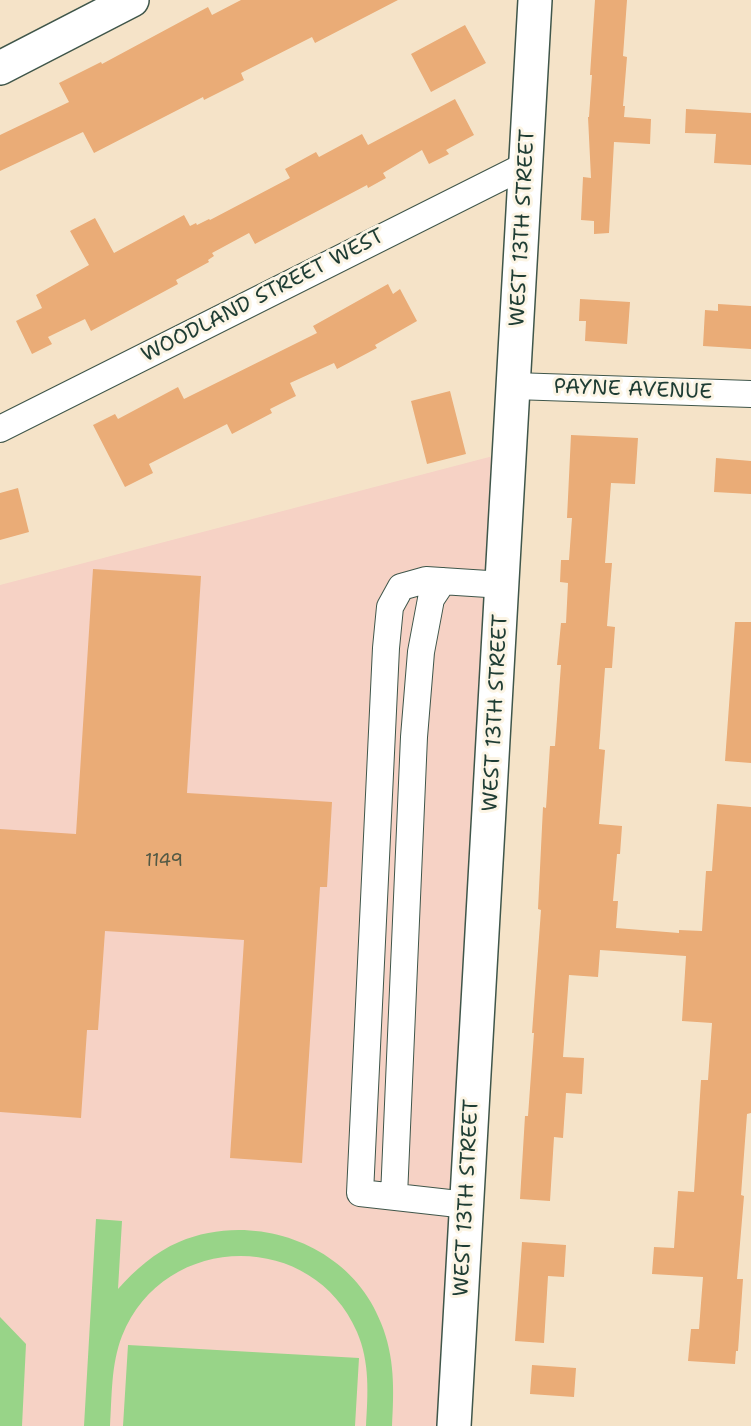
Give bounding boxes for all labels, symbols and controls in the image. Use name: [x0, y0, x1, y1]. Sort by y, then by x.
street label: WEST 13TH STREET: [505, 129, 541, 327]
street label: WOODLAND STREET WEST: [137, 224, 389, 368]
street label: PAYNE AVENUE: [553, 375, 713, 405]
street label: WEST 13TH STREET: [478, 614, 514, 812]
house number: 1149: [145, 850, 183, 872]
street label: WEST 13TH STREET: [449, 1099, 485, 1297]

